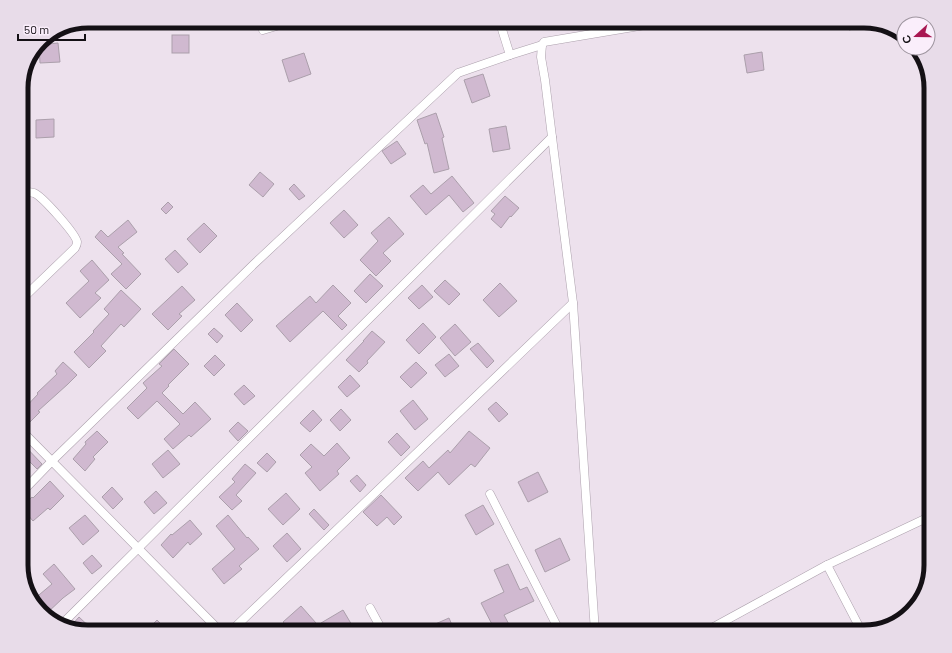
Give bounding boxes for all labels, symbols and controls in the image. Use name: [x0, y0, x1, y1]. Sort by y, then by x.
scale bar: [18, 16, 85, 42]
north arrow: [896, 16, 936, 56]
text: 50 m: [24, 22, 49, 36]
text: С: [899, 34, 914, 46]

